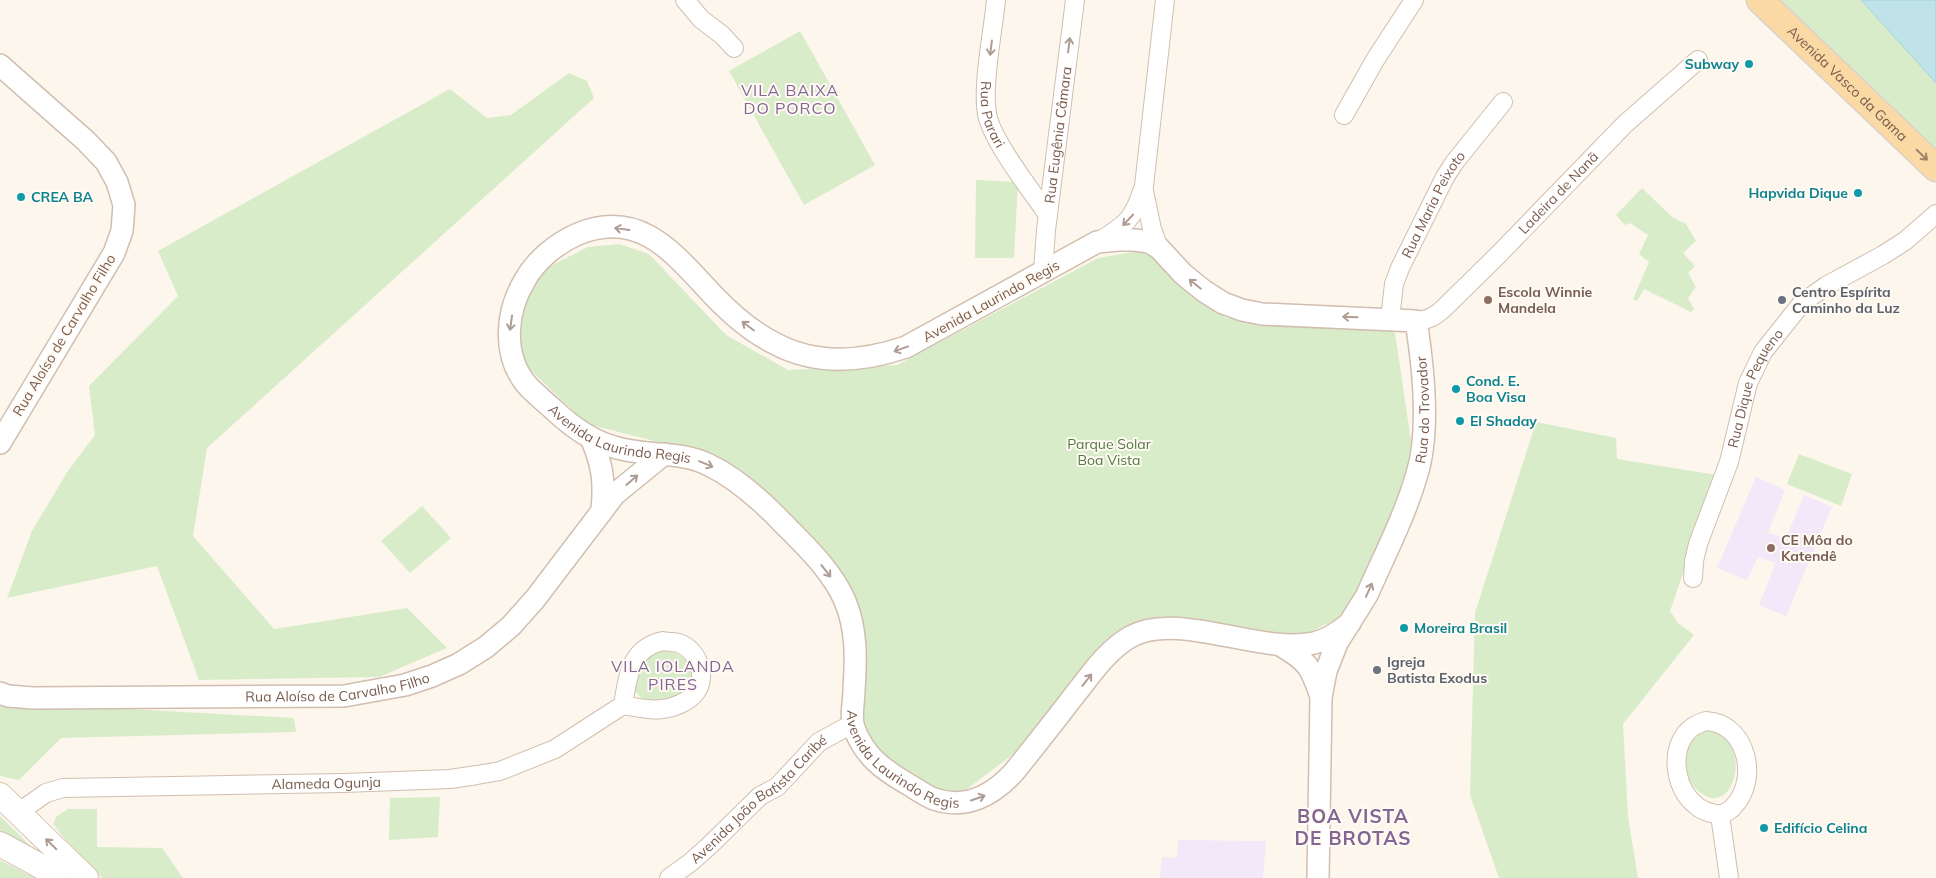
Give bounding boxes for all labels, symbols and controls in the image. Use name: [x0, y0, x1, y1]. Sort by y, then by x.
street label: Avenida Vasco da Gama: [1784, 22, 1911, 145]
one-way arrow: [1064, 37, 1074, 53]
one-way arrow: [986, 40, 996, 56]
place label: Subway: [1685, 55, 1739, 73]
marker: Subway: [1743, 58, 1755, 70]
street label: Rua Eugênia Câmara: [1040, 65, 1076, 204]
district label: VILA BAIXA DO PORCO: [741, 80, 839, 118]
street label: Rua Parari: [977, 81, 1009, 151]
street label: Rua Maria Peixoto: [1397, 147, 1469, 261]
street label: Ladeira de Nanã: [1514, 148, 1602, 238]
one-way arrow: [1915, 149, 1928, 161]
place label: Hapvida Dique: [1748, 184, 1848, 202]
marker: Hapvida Dique: [1852, 187, 1864, 199]
place label: CREA BA: [31, 188, 93, 206]
marker: CREA BA: [15, 191, 27, 203]
one-way arrow: [1122, 214, 1134, 226]
one-way arrow: [614, 224, 630, 234]
street label: Rua Aloíso de Carvalho Filho: [8, 251, 120, 419]
street label: Avenida Laurindo Regis: [920, 256, 1063, 346]
one-way arrow: [1188, 279, 1202, 289]
place label: Escola Winnie Mandela: [1498, 283, 1593, 317]
place label: Centro Espírita Caminho da Luz: [1792, 283, 1900, 317]
marker: Escola Winnie Mandela: [1482, 294, 1494, 306]
marker: Centro Espírita Caminho da Luz: [1776, 294, 1788, 306]
one-way arrow: [1342, 313, 1358, 322]
one-way arrow: [505, 315, 515, 331]
one-way arrow: [742, 320, 755, 331]
street label: Rua Dique Pequeno: [1724, 325, 1787, 450]
one-way arrow: [894, 345, 909, 354]
street label: Rua do Trovador: [1411, 354, 1433, 465]
place label: Cond. E. Boa Visa: [1466, 372, 1526, 406]
marker: Cond. E. Boa Visa: [1450, 383, 1462, 395]
street label: Avenida Laurindo Regis: [544, 400, 693, 467]
place label: El Shaday: [1470, 412, 1537, 430]
marker: El Shaday: [1454, 415, 1466, 427]
park label: Parque Solar Boa Vista: [1067, 435, 1152, 469]
one-way arrow: [698, 460, 713, 470]
one-way arrow: [625, 474, 638, 485]
place label: CE Môa do Katendê: [1781, 531, 1853, 565]
marker: CE Môa do Katendê: [1765, 542, 1777, 554]
one-way arrow: [821, 564, 832, 577]
one-way arrow: [1365, 583, 1374, 598]
place label: Moreira Brasil: [1414, 619, 1507, 637]
marker: Moreira Brasil: [1398, 622, 1410, 634]
place label: Igreja Batista Exodus: [1387, 653, 1487, 687]
district label: VILA IOLANDA PIRES: [611, 656, 735, 694]
marker: Igreja Batista Exodus: [1371, 664, 1383, 676]
street label: Rua Aloíso de Carvalho Filho: [245, 668, 432, 706]
one-way arrow: [1082, 673, 1092, 687]
street label: Avenida Laurindo Regis: [843, 710, 960, 812]
street label: Avenida João Batista Caribé: [686, 731, 830, 867]
street label: Alameda Ogunja: [271, 773, 381, 793]
one-way arrow: [970, 792, 986, 802]
district label: BOA VISTA DE BROTAS: [1294, 804, 1412, 850]
place label: Edifício Celina: [1774, 819, 1867, 837]
marker: Edifício Celina: [1758, 822, 1770, 834]
one-way arrow: [45, 838, 57, 850]

